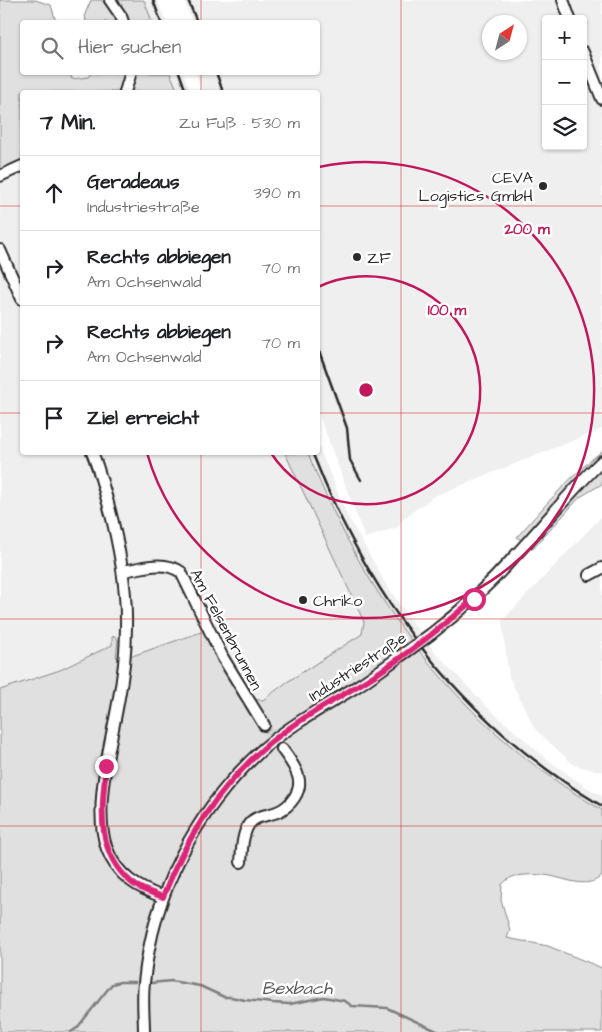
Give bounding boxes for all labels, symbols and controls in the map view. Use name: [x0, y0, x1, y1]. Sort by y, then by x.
north arrow: [482, 15, 527, 60]
map controls: [542, 15, 587, 150]
button: +: [542, 15, 587, 60]
search box: [20, 20, 320, 75]
icon: search: [38, 34, 66, 62]
text: Hier suchen: [78, 34, 181, 61]
button: −: [542, 60, 587, 105]
button: layers: [542, 105, 587, 150]
text: 7 Min.: [40, 108, 95, 137]
text: Zu Fuß · 530 m: [179, 112, 300, 134]
place label: CEVA Logistics GmbH: [419, 167, 533, 208]
text: Geradeaus: [87, 169, 179, 196]
icon: ahead: [40, 179, 68, 207]
marker: CEVA Logistics GmbH: [537, 180, 549, 192]
text: 390 m: [254, 182, 300, 204]
text: Industriestraße: [87, 196, 200, 218]
text: 200 m: [503, 219, 550, 240]
text: Rechts abbiegen: [87, 244, 231, 271]
place label: ZF: [367, 247, 391, 269]
marker: ZF: [351, 251, 363, 263]
icon: right: [40, 254, 68, 282]
text: 70 m: [261, 257, 300, 279]
text: Am Ochsenwald: [87, 271, 201, 293]
text: 100 m: [428, 300, 467, 321]
text: Rechts abbiegen: [87, 319, 231, 346]
icon: right: [40, 329, 68, 357]
text: 70 m: [261, 332, 300, 354]
text: Am Ochsenwald: [87, 346, 201, 368]
centre of rings: [357, 381, 375, 399]
icon: arrive: [40, 404, 68, 432]
text: Ziel erreicht: [87, 405, 199, 432]
street label: Am Felsenbrunnen: [185, 565, 267, 694]
route start: [463, 588, 486, 611]
place label: Chriko: [313, 590, 362, 612]
marker: Chriko: [297, 594, 309, 606]
street label: Industriestraße: [304, 627, 411, 707]
route end: [95, 755, 118, 778]
water label: Bexbach: [262, 976, 333, 1001]

